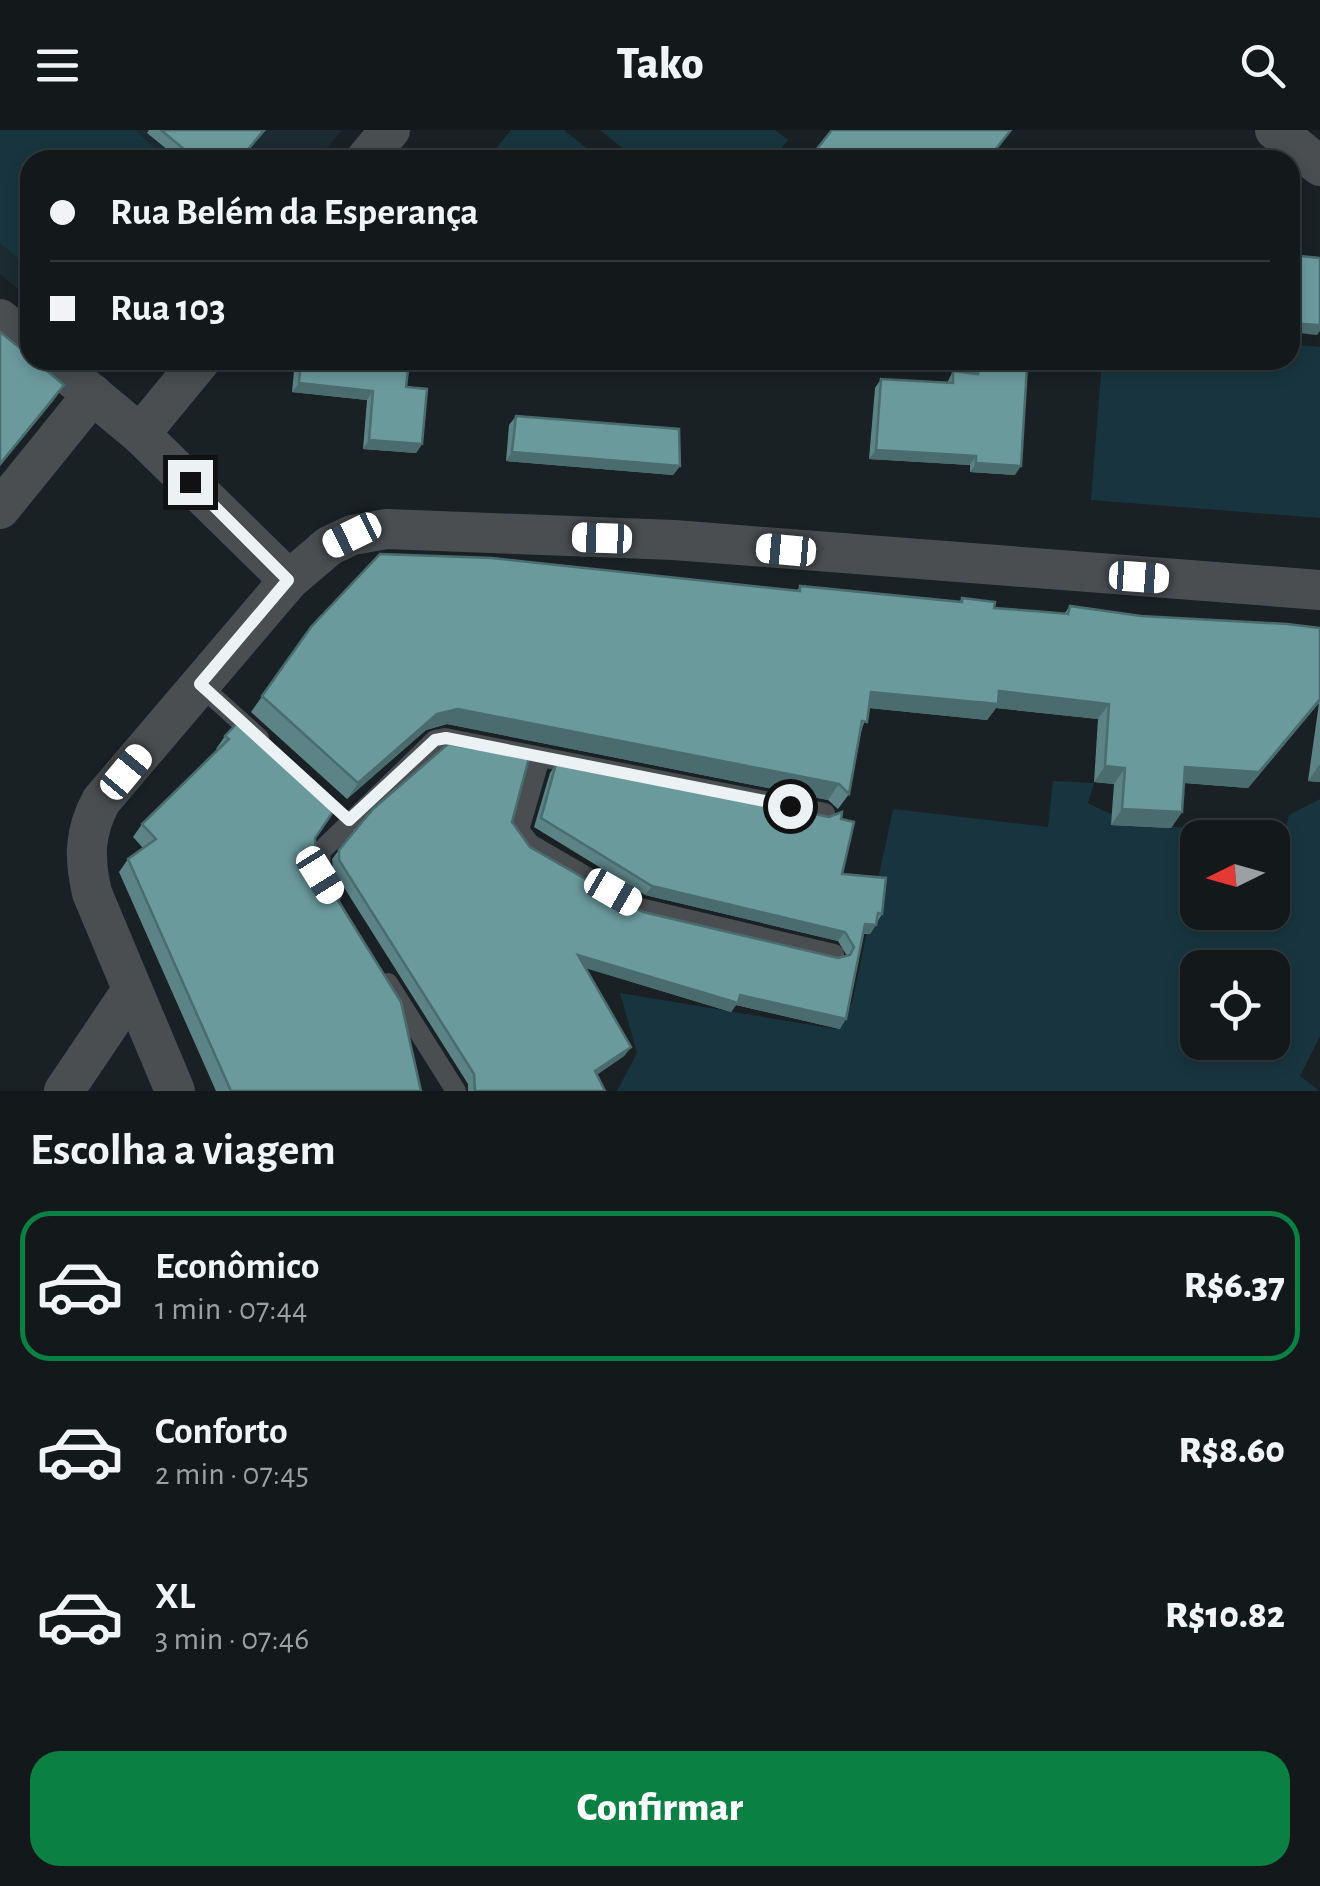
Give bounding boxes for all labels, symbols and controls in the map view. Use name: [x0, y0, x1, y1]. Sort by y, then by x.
icon: menu: [30, 38, 85, 93]
icon: search: [1235, 38, 1290, 93]
text: Tako: [617, 42, 703, 87]
text: Rua Belém da Esperança: [110, 194, 479, 232]
text: Rua 103: [110, 290, 226, 328]
route end: [168, 460, 213, 505]
car: [318, 508, 386, 562]
car: [571, 522, 633, 554]
car: [755, 532, 817, 568]
car: [1108, 560, 1170, 594]
car: [95, 739, 157, 805]
route start: [768, 784, 813, 829]
north arrow: [1180, 820, 1290, 930]
map controls: [1180, 820, 1290, 1060]
car: [291, 842, 349, 908]
car: [580, 864, 646, 920]
button: locate: [1180, 950, 1290, 1060]
text: Escolha a viagem: [30, 1128, 336, 1173]
icon: car: [35, 1241, 125, 1331]
text: Econômico: [155, 1248, 319, 1286]
text: R$6.37: [1184, 1267, 1285, 1305]
text: 1 min · 07:44: [155, 1293, 307, 1325]
icon: car: [35, 1406, 125, 1496]
text: Conforto: [155, 1413, 288, 1451]
text: R$8.60: [1179, 1432, 1285, 1470]
text: 2 min · 07:45: [155, 1458, 309, 1490]
icon: car: [35, 1571, 125, 1661]
text: XL: [155, 1578, 195, 1616]
text: R$10.82: [1165, 1597, 1285, 1635]
text: 3 min · 07:46: [155, 1623, 309, 1655]
button: Confirmar: [30, 1751, 1290, 1866]

